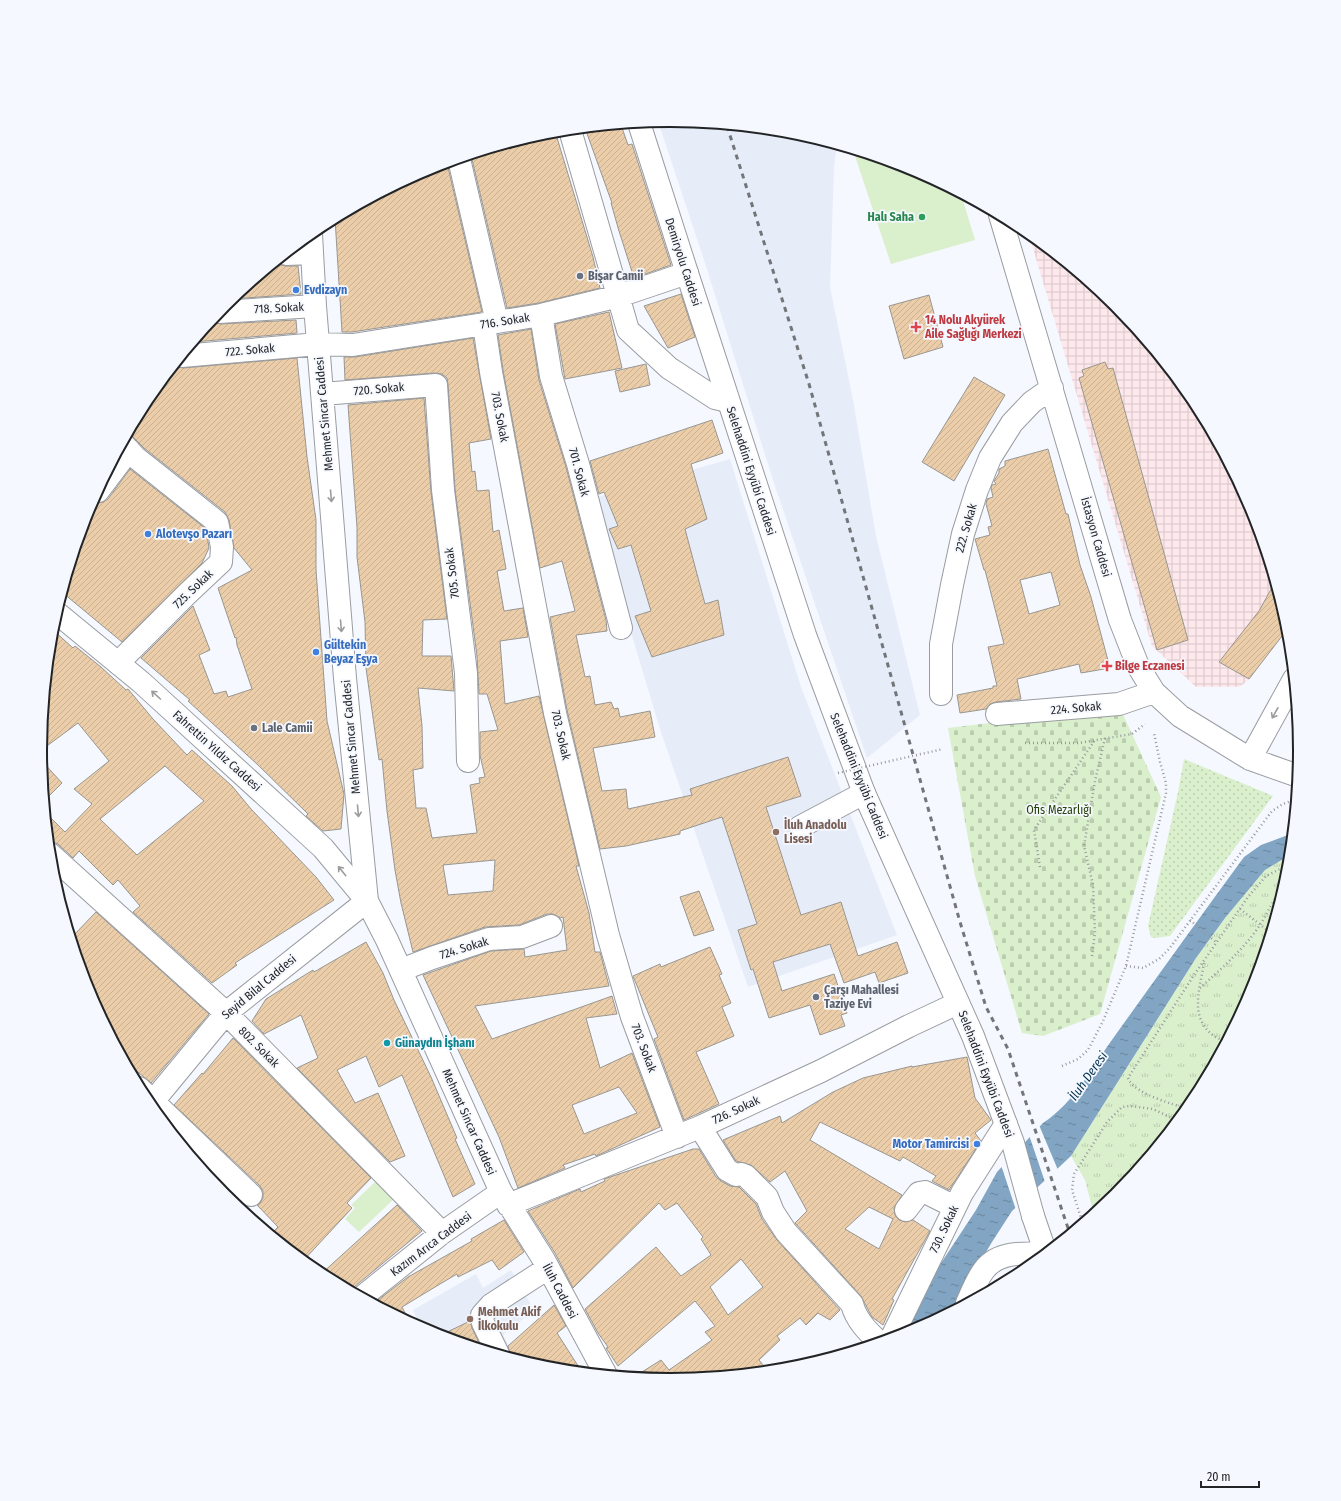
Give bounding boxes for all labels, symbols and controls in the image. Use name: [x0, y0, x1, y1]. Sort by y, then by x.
place label: Halı Saha: [868, 210, 914, 224]
marker: Halı Saha: [917, 212, 927, 222]
street label: Demiryolu Caddesi: [662, 216, 704, 308]
place label: Bişar Camii: [588, 269, 643, 284]
marker: Bişar Camii: [575, 271, 585, 281]
place label: Evdizayn: [304, 283, 347, 297]
marker: Evdizayn: [291, 285, 301, 295]
street label: 718. Sokak: [254, 300, 305, 316]
street label: 716. Sokak: [479, 310, 531, 332]
place label: 14 Nolu Akyürek Aile Sağlığı Merkezi: [924, 313, 1022, 341]
marker: 14 Nolu Akyürek Aile Sağlığı Merkezi: [910, 321, 922, 333]
street label: 722. Sokak: [225, 341, 276, 359]
street label: Mehmet Sincar Caddesi: [312, 356, 336, 472]
street label: 720. Sokak: [353, 380, 405, 398]
street label: 703. Sokak: [488, 391, 512, 444]
street label: Selehaddini Eyyübi Caddesi: [724, 405, 778, 537]
street label: 701. Sokak: [566, 446, 592, 498]
one-way arrow: [327, 489, 334, 502]
street label: İstasyon Caddesi: [1078, 495, 1115, 579]
street label: 222. Sokak: [952, 501, 980, 554]
place label: Alotevşo Pazarı: [155, 527, 232, 542]
marker: Alotevşo Pazarı: [143, 529, 153, 539]
street label: 705. Sokak: [442, 546, 462, 599]
street label: 725. Sokak: [170, 566, 216, 611]
one-way arrow: [338, 619, 345, 632]
place label: Gültekin Beyaz Eşya: [324, 638, 378, 667]
marker: Gültekin Beyaz Eşya: [311, 647, 321, 657]
place label: Bilge Eczanesi: [1115, 659, 1185, 673]
marker: Bilge Eczanesi: [1102, 661, 1112, 671]
street label: Mehmet Sincar Caddesi: [339, 679, 363, 795]
one-way arrow: [150, 691, 161, 700]
street label: 224. Sokak: [1050, 699, 1102, 717]
one-way arrow: [1271, 707, 1279, 719]
street label: Fahrettin Yıldız Caddesi: [170, 708, 264, 794]
street label: 703. Sokak: [548, 709, 574, 762]
street label: Selehaddini Eyyübi Caddesi: [827, 711, 891, 841]
place label: Lale Camii: [262, 721, 313, 735]
marker: Lale Camii: [249, 723, 259, 733]
park label: Ofis Mezarlığı: [1026, 803, 1092, 817]
one-way arrow: [354, 804, 362, 817]
place label: İluh Anadolu Lisesi: [784, 817, 847, 846]
marker: İluh Anadolu Lisesi: [771, 827, 781, 837]
one-way arrow: [338, 865, 346, 876]
street label: 724. Sokak: [438, 934, 490, 962]
street label: Seyid Bilal Caddesi: [219, 952, 299, 1022]
place label: Çarşı Mahallesi Taziye Evi: [824, 983, 899, 1011]
marker: Çarşı Mahallesi Taziye Evi: [811, 992, 821, 1002]
street label: Selehaddini Eyyübi Caddesi: [955, 1009, 1017, 1139]
street label: 703. Sokak: [628, 1022, 660, 1075]
street label: 802. Sokak: [236, 1024, 283, 1071]
place label: Günaydın İşhanı: [395, 1035, 475, 1051]
marker: Günaydın İşhanı: [382, 1038, 392, 1048]
water label: İluh Deresi: [1066, 1048, 1111, 1103]
street label: Mehmet Sincar Caddesi: [439, 1067, 499, 1177]
street label: 726. Sokak: [710, 1093, 762, 1127]
place label: Motor Tamircisi: [892, 1137, 969, 1151]
marker: Motor Tamircisi: [972, 1139, 982, 1149]
street label: 730. Sokak: [927, 1203, 962, 1255]
street label: Kazım Arıca Caddesi: [388, 1209, 474, 1279]
street label: İluh Caddesi: [540, 1261, 581, 1321]
place label: Mehmet Akif İlkokulu: [478, 1305, 542, 1333]
marker: Mehmet Akif İlkokulu: [465, 1314, 475, 1324]
scale bar: [1201, 1463, 1259, 1489]
text: 20 m: [1207, 1470, 1231, 1484]

